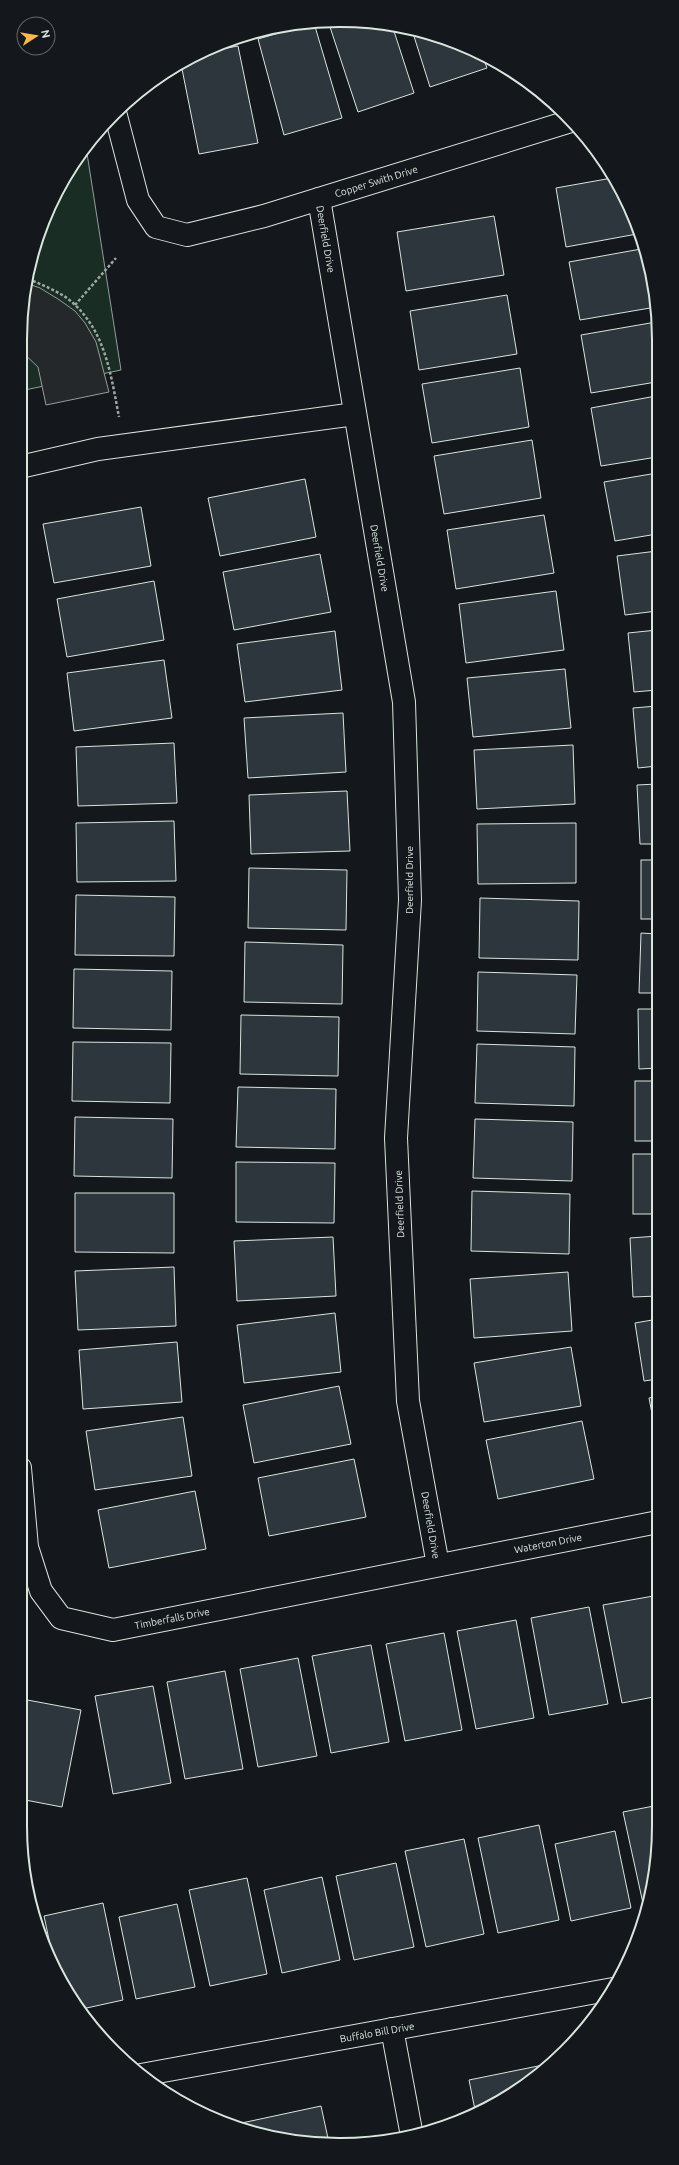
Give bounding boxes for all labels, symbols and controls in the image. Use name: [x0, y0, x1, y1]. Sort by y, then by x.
north arrow: [16, 16, 56, 56]
text: N: [39, 29, 53, 39]
street label: Copper Swith Drive: [333, 164, 419, 199]
street label: Deerfield Drive: [314, 205, 337, 274]
street label: Deerfield Drive: [368, 524, 391, 593]
street label: Deerfield Drive: [404, 846, 415, 914]
street label: Deerfield Drive: [393, 1170, 406, 1238]
street label: Deerfield Drive: [419, 1491, 442, 1560]
street label: Waterton Drive: [513, 1532, 583, 1555]
street label: Timberfalls Drive: [134, 1606, 211, 1631]
street label: Buffalo Bill Drive: [339, 2021, 415, 2044]

